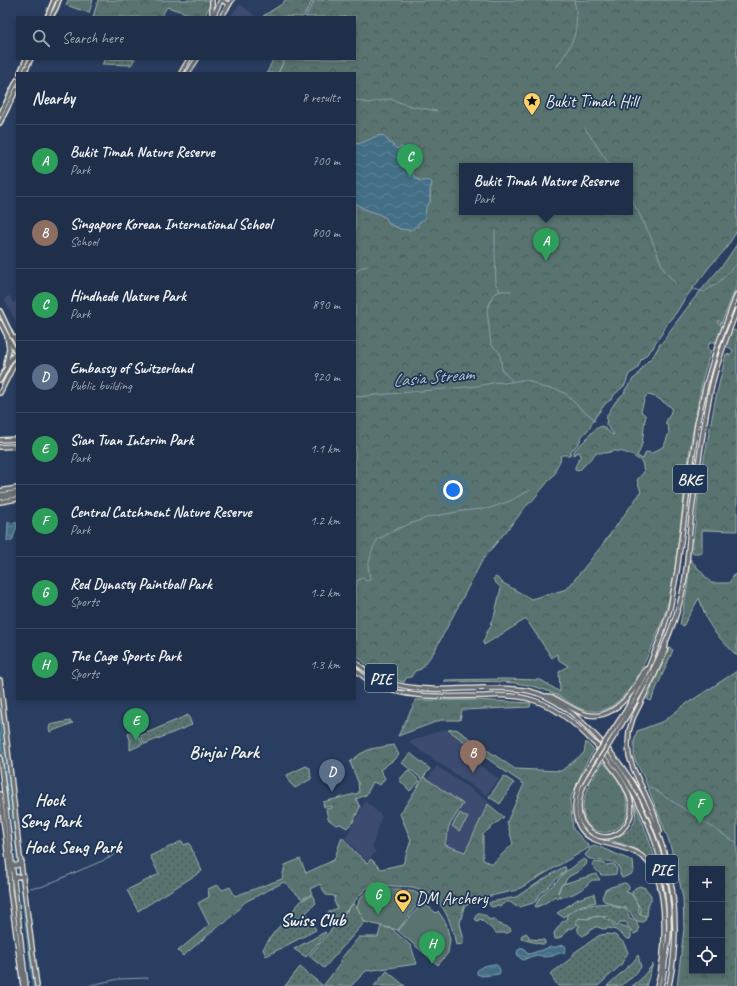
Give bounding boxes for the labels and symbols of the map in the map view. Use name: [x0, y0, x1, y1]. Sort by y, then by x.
place icon: Bukit Timah Hill: [522, 91, 542, 116]
place label: Bukit Timah Hill: [545, 91, 641, 112]
pin: C: [397, 144, 423, 177]
pin: A: [533, 228, 559, 261]
water label: Lasia Stream: [392, 362, 476, 391]
road number: BKE: [673, 465, 707, 493]
your location: [443, 480, 463, 500]
road number: PIE: [365, 664, 397, 692]
pin: E: [123, 708, 149, 741]
pin: B: [460, 740, 486, 773]
district label: Binjai Park: [189, 741, 261, 763]
pin: D: [319, 759, 345, 792]
district label: Hock Seng Park: [19, 789, 83, 832]
pin: F: [687, 791, 713, 824]
district label: Hock Seng Park: [24, 836, 124, 858]
road number: PIE: [646, 855, 678, 883]
pin: G: [365, 882, 391, 915]
sports icon: DM Archery: [393, 888, 413, 913]
place label: DM Archery: [416, 888, 489, 909]
district label: Swiss Club: [280, 909, 347, 931]
pin: H: [419, 931, 445, 964]

